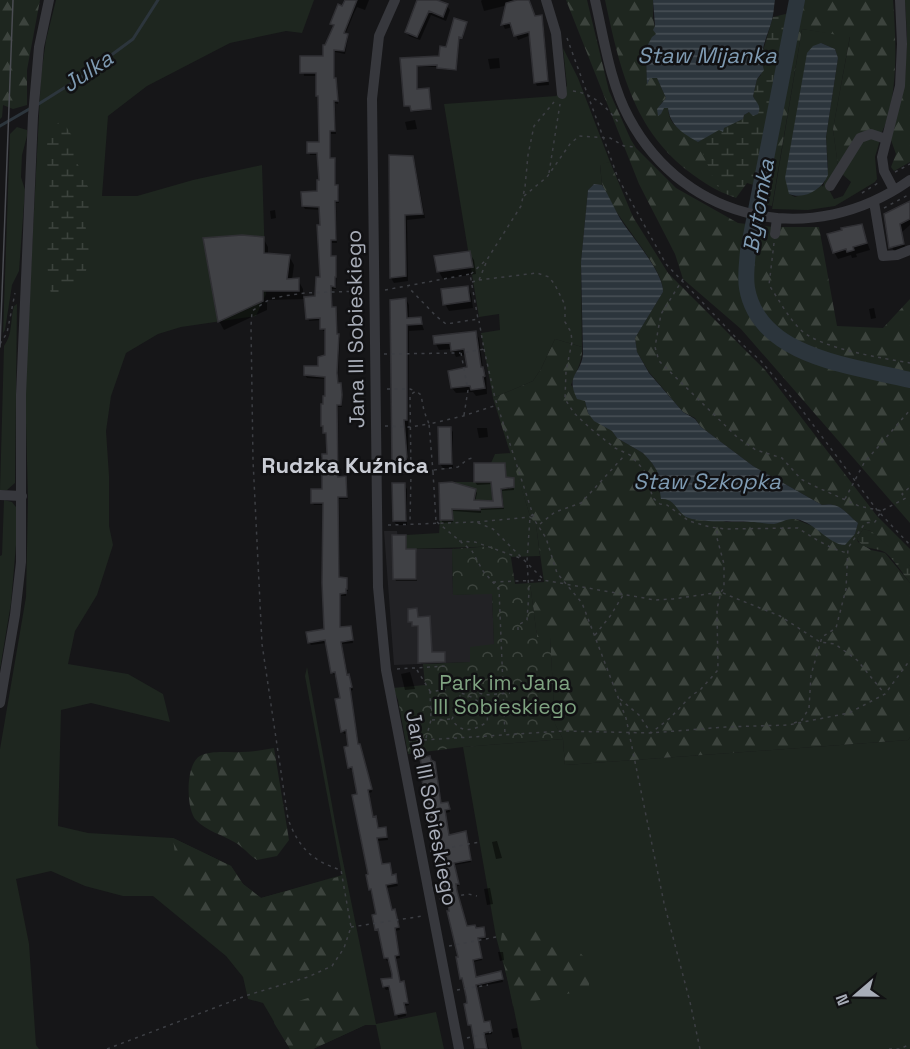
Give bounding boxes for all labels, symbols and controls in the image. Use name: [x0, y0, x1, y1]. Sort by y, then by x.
water label: Staw Mijanka: [637, 41, 777, 69]
water label: Julka: [56, 44, 118, 98]
water label: Bytomka: [736, 157, 780, 255]
street label: Jana III Sobieskiego: [340, 230, 370, 428]
district label: Rudzka Kuźnica: [262, 451, 429, 479]
water label: Staw Szkopka: [633, 467, 781, 495]
park label: Park im. Jana III Sobieskiego: [433, 669, 577, 720]
street label: Jana III Sobieskiego: [400, 708, 464, 908]
north arrow: [826, 965, 886, 1025]
text: N: [831, 991, 854, 1009]

